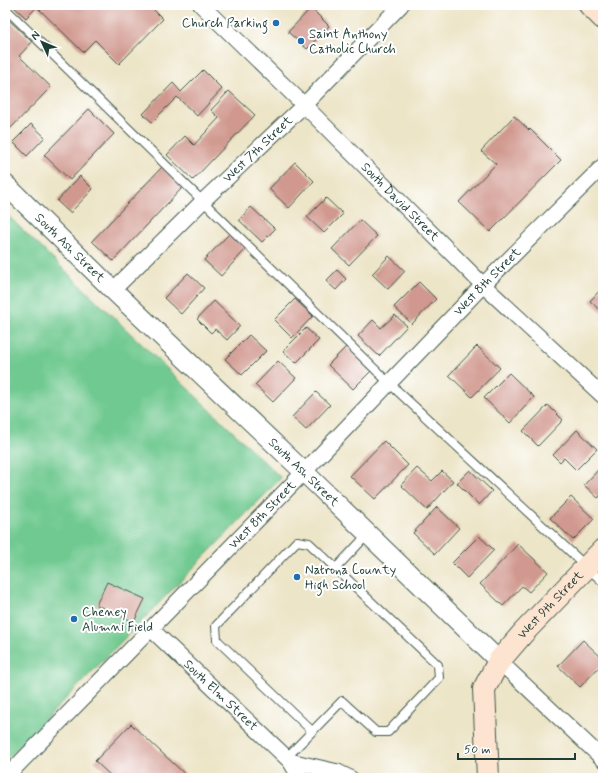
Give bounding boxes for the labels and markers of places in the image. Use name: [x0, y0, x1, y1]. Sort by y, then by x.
place label: Church Parking: [182, 15, 268, 34]
marker: Church Parking: [271, 18, 281, 28]
place label: Saint Anthony Catholic Church: [309, 26, 396, 58]
marker: Saint Anthony Catholic Church: [296, 36, 306, 46]
place label: Natrona County High School: [305, 562, 397, 596]
marker: Natrona County High School: [292, 572, 302, 582]
place label: Cheney Alumni Field: [82, 604, 153, 636]
marker: Cheney Alumni Field: [69, 614, 79, 624]

